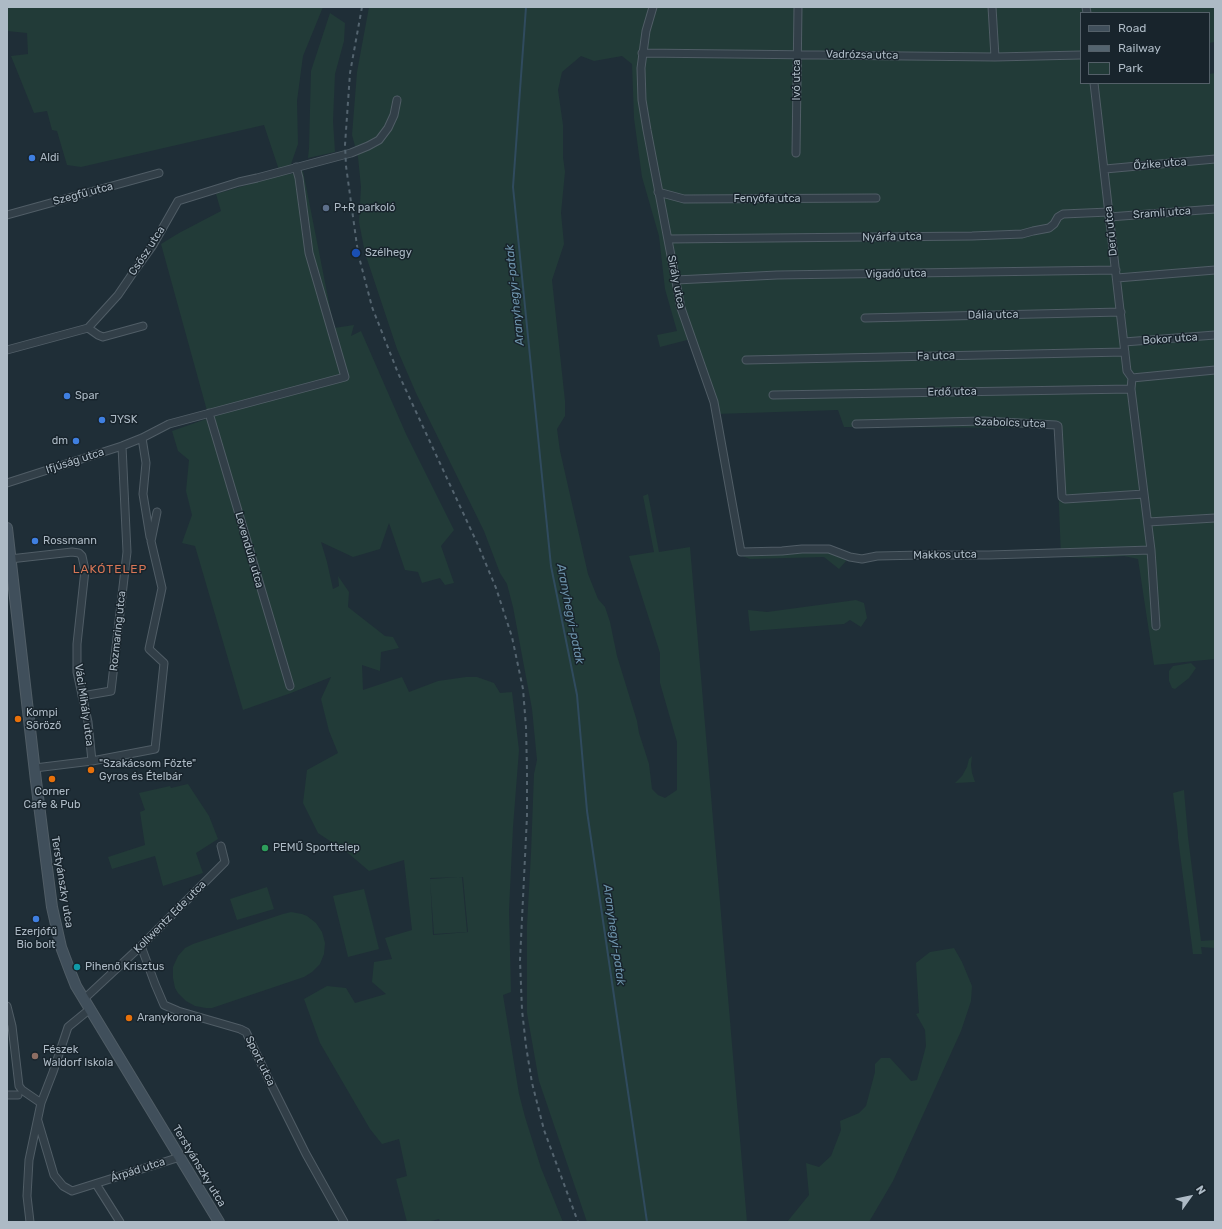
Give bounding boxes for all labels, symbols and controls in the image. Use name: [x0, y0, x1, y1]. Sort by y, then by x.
legend: [1080, 12, 1210, 84]
text: Road: [1118, 21, 1146, 35]
text: Railway: [1118, 41, 1161, 55]
street label: Vadrózsa utca: [826, 48, 898, 62]
street label: Ivó utca: [790, 60, 804, 100]
text: Park: [1118, 61, 1143, 75]
place label: Aldi: [40, 151, 59, 165]
marker: Aldi: [27, 153, 37, 163]
street label: Őzike utca: [1133, 155, 1187, 173]
street label: Szegfű utca: [51, 180, 115, 208]
street label: Fenyőfa utca: [733, 192, 801, 206]
place label: P+R parkoló: [334, 201, 395, 215]
marker: P+R parkoló: [321, 203, 331, 213]
street label: Sramli utca: [1133, 204, 1191, 222]
street label: Derű utca: [1102, 205, 1120, 257]
street label: Csősz utca: [126, 224, 168, 278]
street label: Nyárfa utca: [862, 230, 922, 244]
water label: Aranyhegyi-patak: [503, 244, 527, 346]
place label: Szélhegy: [365, 246, 412, 260]
marker: Szélhegy: [350, 247, 362, 259]
street label: Sirály utca: [664, 254, 688, 310]
street label: Vigadó utca: [865, 267, 927, 281]
street label: Dália utca: [967, 308, 1019, 322]
street label: Bokor utca: [1142, 330, 1198, 348]
street label: Fa utca: [917, 349, 955, 363]
street label: Erdő utca: [927, 385, 977, 399]
place label: Spar: [75, 389, 99, 403]
marker: Spar: [62, 391, 72, 401]
place label: JYSK: [110, 413, 137, 427]
marker: JYSK: [97, 415, 107, 425]
street label: Szabolcs utca: [974, 415, 1046, 431]
place label: dm: [52, 434, 68, 448]
marker: dm: [71, 436, 81, 446]
street label: Ifjúság utca: [44, 445, 106, 477]
street label: Levendula utca: [232, 510, 266, 590]
place label: Rossmann: [43, 534, 97, 548]
marker: Rossmann: [30, 536, 40, 546]
street label: Makkos utca: [913, 548, 977, 562]
district label: LAKÓTELEP: [73, 563, 147, 577]
water label: Aranyhegyi-patak: [553, 563, 587, 665]
street label: Rozmaring utca: [107, 590, 129, 672]
street label: Váci Mihály utca: [72, 663, 96, 747]
place label: Kompi Söröző: [26, 706, 61, 732]
marker: Kompi Söröző: [13, 714, 23, 724]
place label: "Szakácsom Főzte" Gyros és Ételbár: [99, 757, 196, 783]
marker: "Szakácsom Főzte" Gyros és Ételbár: [86, 765, 96, 775]
marker: Corner Cafe & Pub: [47, 774, 57, 784]
place label: Corner Cafe & Pub: [24, 785, 80, 811]
street label: Terstyánszky utca: [48, 835, 76, 929]
place label: PEMŰ Sporttelep: [273, 841, 360, 855]
marker: PEMŰ Sporttelep: [260, 843, 270, 853]
street label: Kollwentz Ede utca: [131, 878, 209, 956]
water label: Aranyhegyi-patak: [600, 884, 628, 986]
marker: Ezerjófű Bio bolt: [31, 914, 41, 924]
place label: Ezerjófű Bio bolt: [15, 925, 57, 951]
place label: Pihenő Krisztus: [85, 960, 164, 974]
marker: Pihenő Krisztus: [72, 962, 82, 972]
place label: Aranykorona: [137, 1011, 202, 1025]
marker: Aranykorona: [124, 1013, 134, 1023]
street label: Sport utca: [242, 1034, 278, 1088]
place label: Fészek Waldorf Iskola: [43, 1043, 113, 1069]
marker: Fészek Waldorf Iskola: [30, 1051, 40, 1061]
street label: Terstyánszky utca: [169, 1123, 229, 1209]
street label: Árpád utca: [109, 1155, 167, 1185]
north arrow: [1170, 1177, 1210, 1217]
text: N: [1193, 1183, 1208, 1197]

